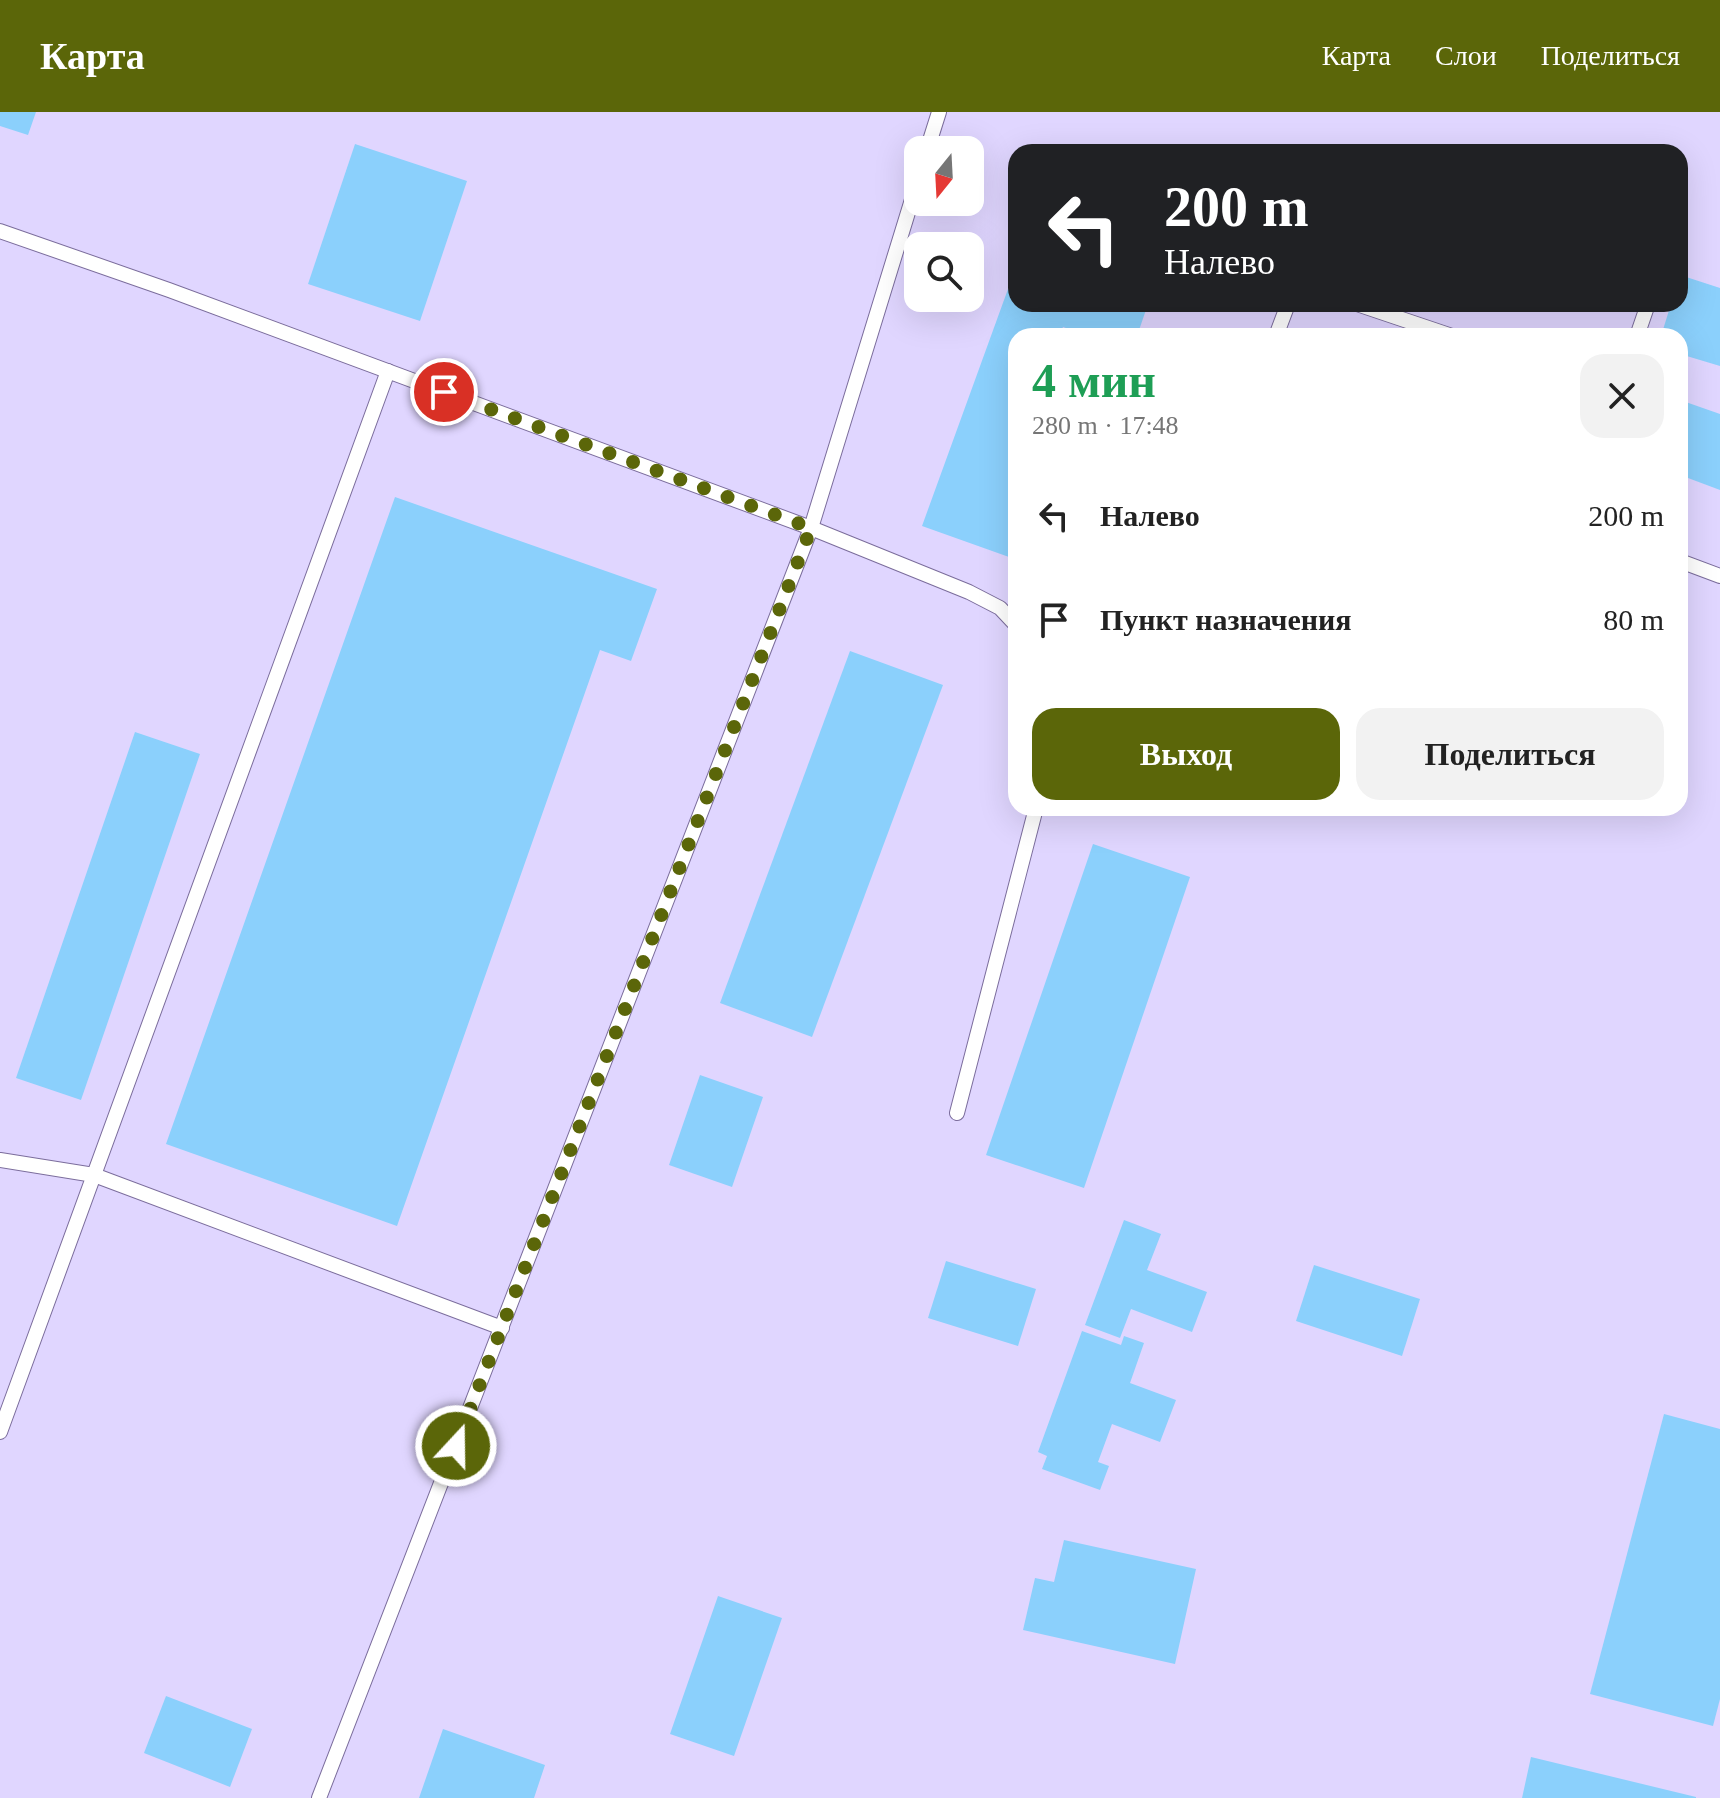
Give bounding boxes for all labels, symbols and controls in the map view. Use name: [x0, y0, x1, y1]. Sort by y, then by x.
text: Карта: [40, 35, 145, 77]
text: Карта: [1322, 40, 1391, 71]
text: Слои: [1435, 40, 1497, 71]
text: Поделиться: [1541, 40, 1680, 71]
north arrow: [904, 136, 984, 216]
map controls: [904, 136, 984, 312]
icon: left: [1032, 176, 1136, 280]
text: 200 m: [1164, 176, 1309, 238]
button: search: [904, 232, 984, 312]
text: Налево: [1164, 242, 1275, 282]
text: 4 мин: [1032, 354, 1156, 407]
button: close: [1580, 354, 1664, 438]
pin: [410, 358, 478, 426]
icon: arrive: [422, 370, 466, 414]
text: 280 m · 17:48: [1032, 411, 1179, 440]
icon: left: [1032, 494, 1076, 538]
text: Налево: [1100, 499, 1200, 532]
text: 200 m: [1588, 499, 1664, 532]
icon: arrive: [1032, 598, 1076, 642]
text: Пункт назначения: [1100, 603, 1352, 636]
text: 80 m: [1603, 603, 1664, 636]
button: Выход: [1032, 708, 1340, 800]
button: Поделиться: [1356, 708, 1664, 800]
position arrow: [414, 1404, 498, 1488]

